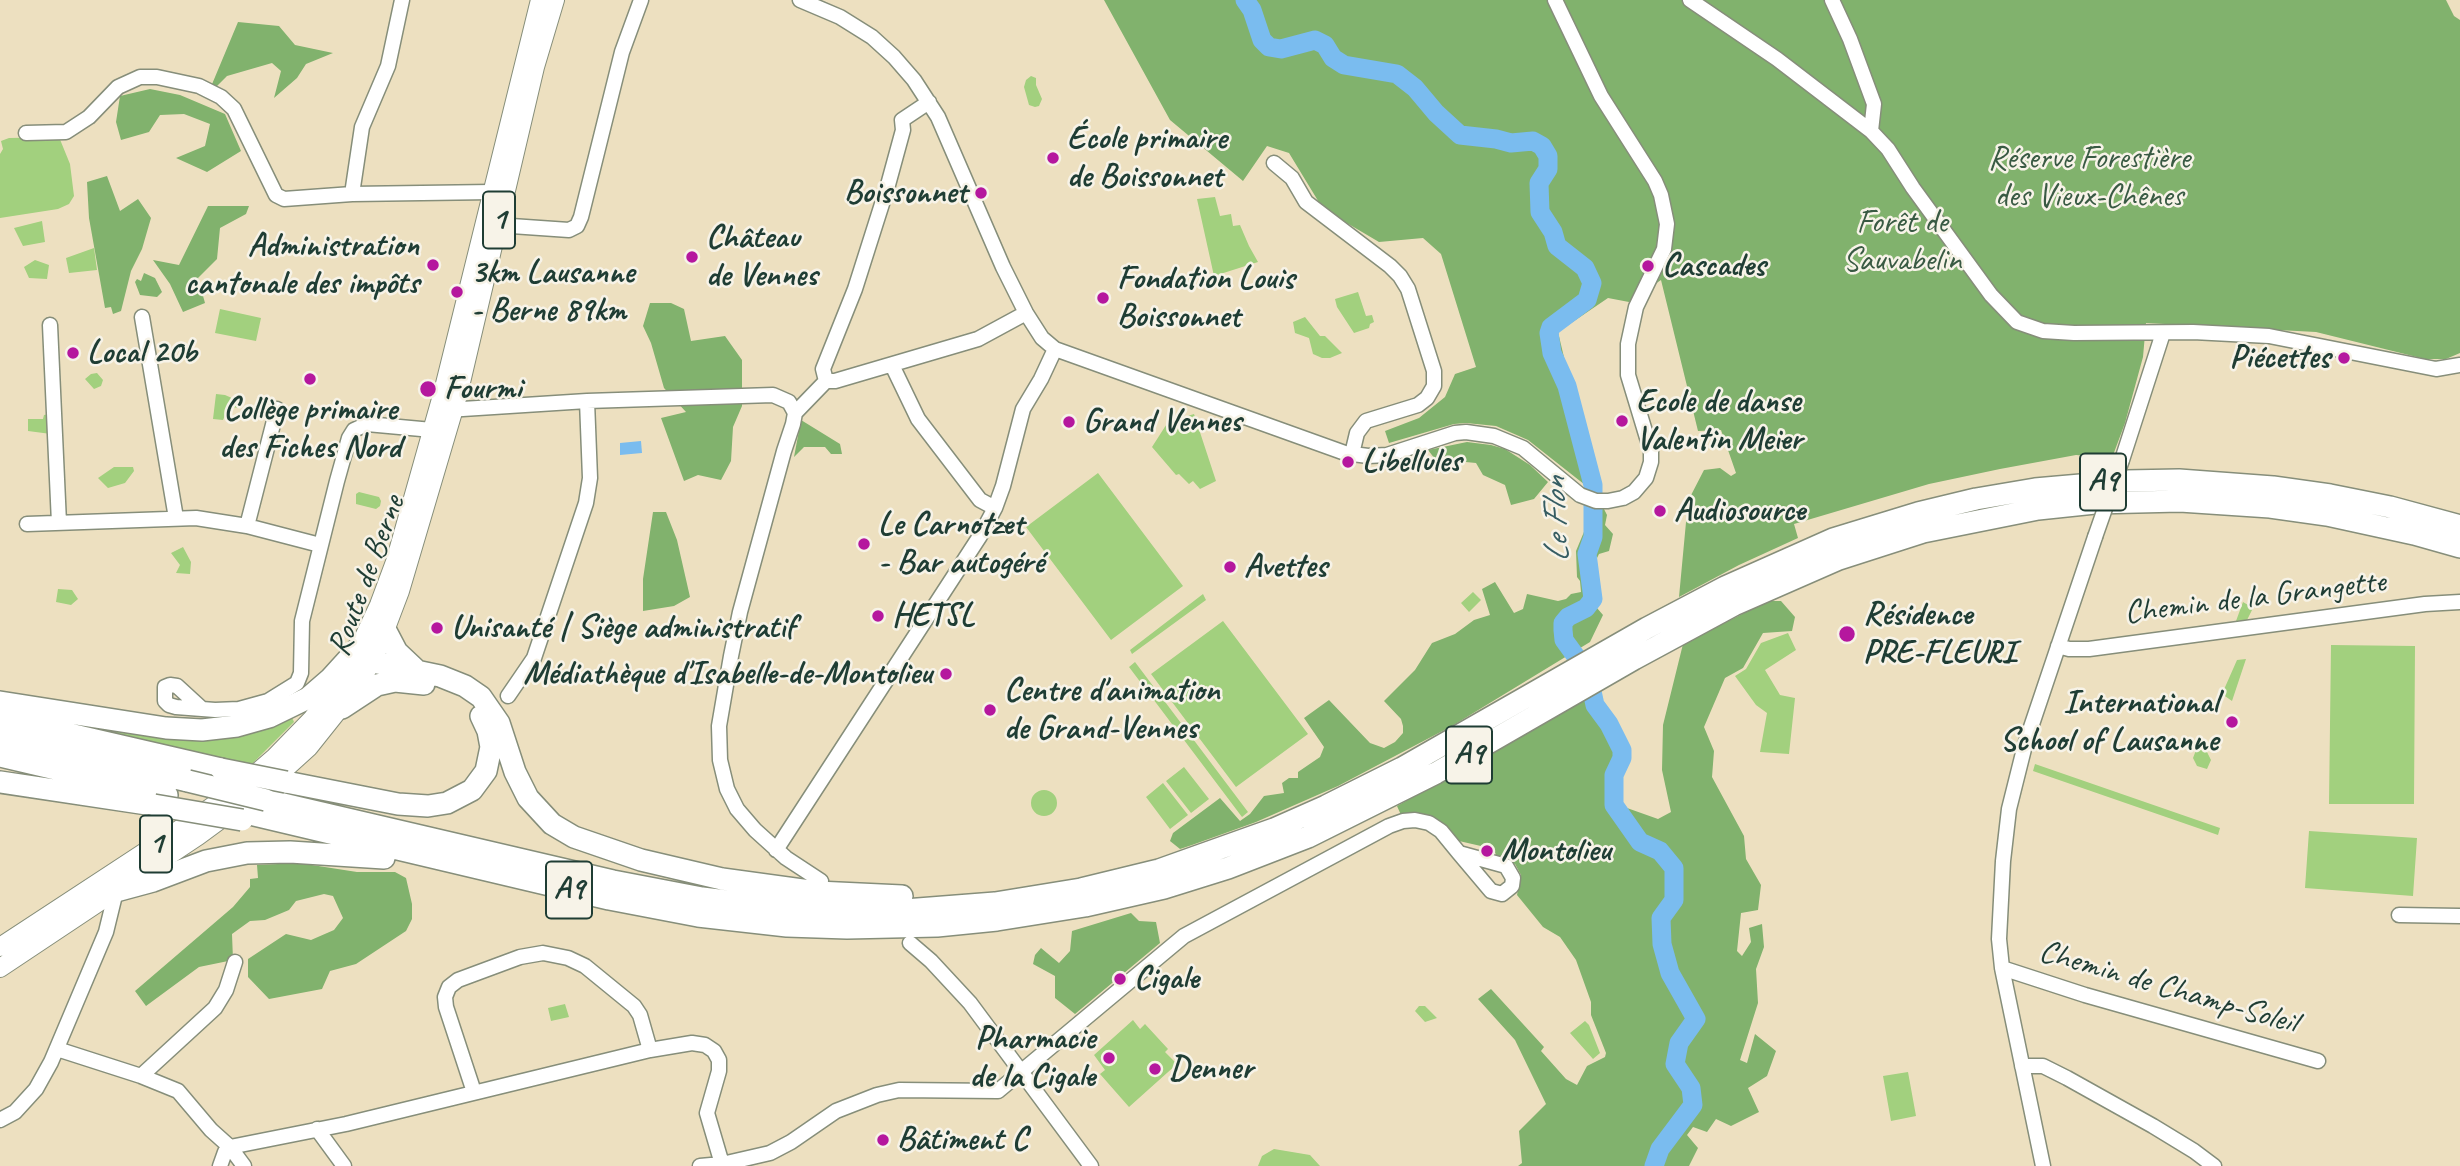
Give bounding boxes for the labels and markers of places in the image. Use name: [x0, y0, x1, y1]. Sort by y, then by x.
place label: École primaire de Boissonnet: [1067, 119, 1226, 197]
marker: École primaire de Boissonnet: [1045, 150, 1061, 166]
place label: Boissonnet: [844, 173, 967, 213]
marker: Boissonnet: [973, 185, 989, 201]
place label: Château de Vennes: [706, 218, 817, 296]
place label: Administration cantonale des impôts: [185, 226, 419, 304]
place label: Cascades: [1662, 246, 1765, 286]
marker: Château de Vennes: [684, 249, 700, 265]
place label: 3km Lausanne - Berne 89km: [471, 253, 634, 331]
marker: Administration cantonale des impôts: [425, 257, 441, 273]
marker: Cascades: [1640, 258, 1656, 274]
place label: Fondation Louis Boissonnet: [1117, 259, 1294, 337]
marker: 3km Lausanne - Berne 89km: [449, 284, 465, 300]
marker: Fondation Louis Boissonnet: [1095, 290, 1111, 306]
place label: Local 20b: [87, 333, 197, 373]
place label: Piécettes: [2230, 338, 2330, 378]
marker: Local 20b: [65, 345, 81, 361]
marker: Piécettes: [2336, 350, 2352, 366]
place label: Fourmi: [444, 369, 521, 409]
marker: Collège primaire des Fiches Nord: [302, 371, 318, 387]
marker: Fourmi: [418, 379, 438, 399]
place label: Ecole de danse Valentin Meier: [1636, 382, 1802, 460]
place label: Collège primaire des Fiches Nord: [219, 390, 401, 468]
place label: Grand Vennes: [1083, 402, 1241, 442]
marker: Ecole de danse Valentin Meier: [1614, 413, 1630, 429]
marker: Grand Vennes: [1061, 414, 1077, 430]
place label: Libellules: [1362, 442, 1461, 482]
marker: Libellules: [1340, 454, 1356, 470]
place label: Audiosource: [1674, 491, 1805, 531]
marker: Audiosource: [1652, 503, 1668, 519]
place label: Le Carnotzet - Bar autogéré: [878, 505, 1044, 583]
marker: Le Carnotzet - Bar autogéré: [856, 536, 872, 552]
place label: Avettes: [1244, 547, 1327, 587]
marker: Avettes: [1222, 559, 1238, 575]
place label: Résidence PRE-FLEURI: [1863, 595, 2015, 673]
place label: HETSL: [892, 596, 974, 636]
place label: Unisanté | Siège administratif: [451, 608, 795, 648]
marker: HETSL: [870, 608, 886, 624]
marker: Unisanté | Siège administratif: [429, 620, 445, 636]
marker: Résidence PRE-FLEURI: [1837, 624, 1857, 644]
place label: Médiathèque d'Isabelle-de-Montolieu: [523, 654, 932, 694]
marker: Médiathèque d'Isabelle-de-Montolieu: [938, 666, 954, 682]
place label: Centre d'animation de Grand-Vennes: [1004, 671, 1220, 749]
place label: International School of Lausanne: [2000, 683, 2218, 761]
marker: Centre d'animation de Grand-Vennes: [982, 702, 998, 718]
marker: International School of Lausanne: [2224, 714, 2240, 730]
place label: Montolieu: [1501, 831, 1611, 871]
marker: Montolieu: [1479, 843, 1495, 859]
place label: Cigale: [1134, 959, 1199, 999]
marker: Cigale: [1112, 971, 1128, 987]
place label: Pharmacie de la Cigale: [970, 1019, 1095, 1097]
place label: Denner: [1169, 1049, 1253, 1089]
marker: Pharmacie de la Cigale: [1101, 1050, 1117, 1066]
marker: Denner: [1147, 1061, 1163, 1077]
place label: Bâtiment C: [897, 1120, 1027, 1160]
marker: Bâtiment C: [875, 1132, 891, 1148]

